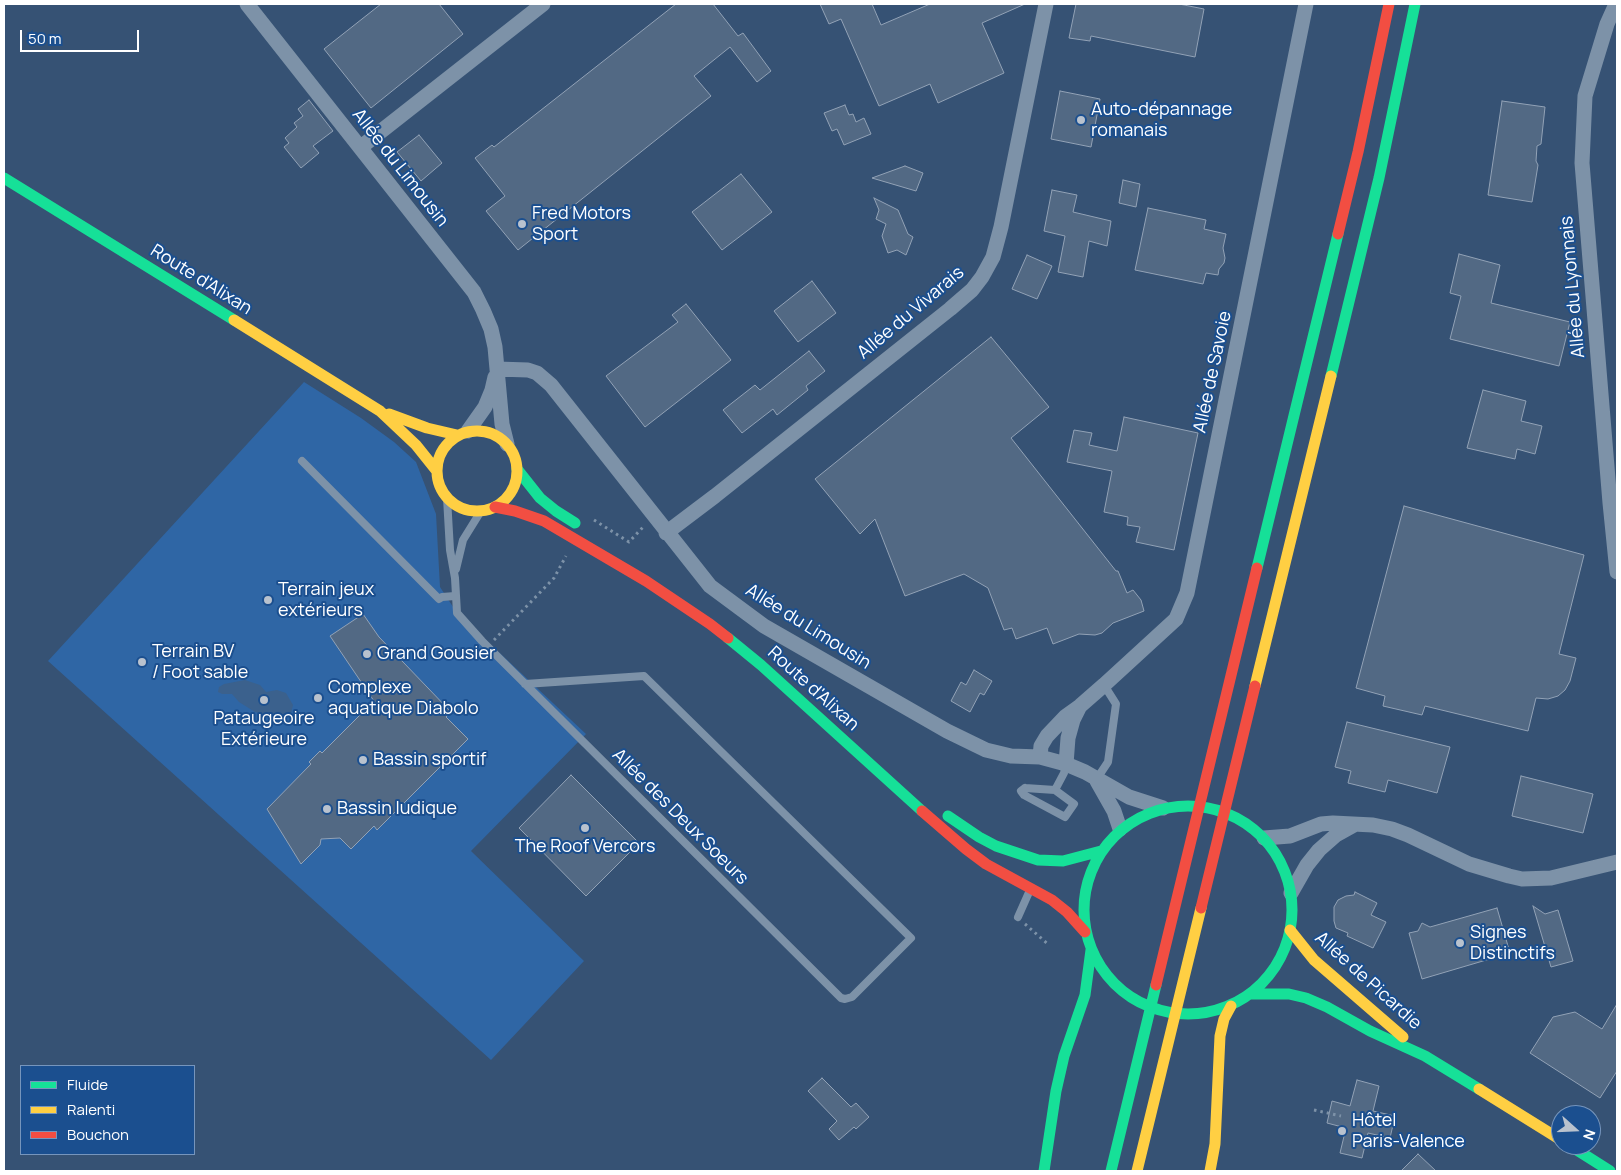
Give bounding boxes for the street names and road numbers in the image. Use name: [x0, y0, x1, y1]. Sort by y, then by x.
street label: Allée du Limousin: [347, 105, 453, 231]
street label: Allée du Lyonnais: [1556, 215, 1590, 359]
street label: Route d'Alixan: [146, 240, 256, 320]
street label: Allée du Vivarais: [853, 262, 969, 364]
street label: Allée de Savoie: [1190, 309, 1236, 435]
street label: Allée du Limousin: [741, 580, 875, 674]
street label: Route d'Alixan: [763, 642, 863, 736]
street label: Allée des Deux Soeurs: [607, 744, 753, 890]
street label: Allée de Picardie: [1310, 928, 1426, 1034]

